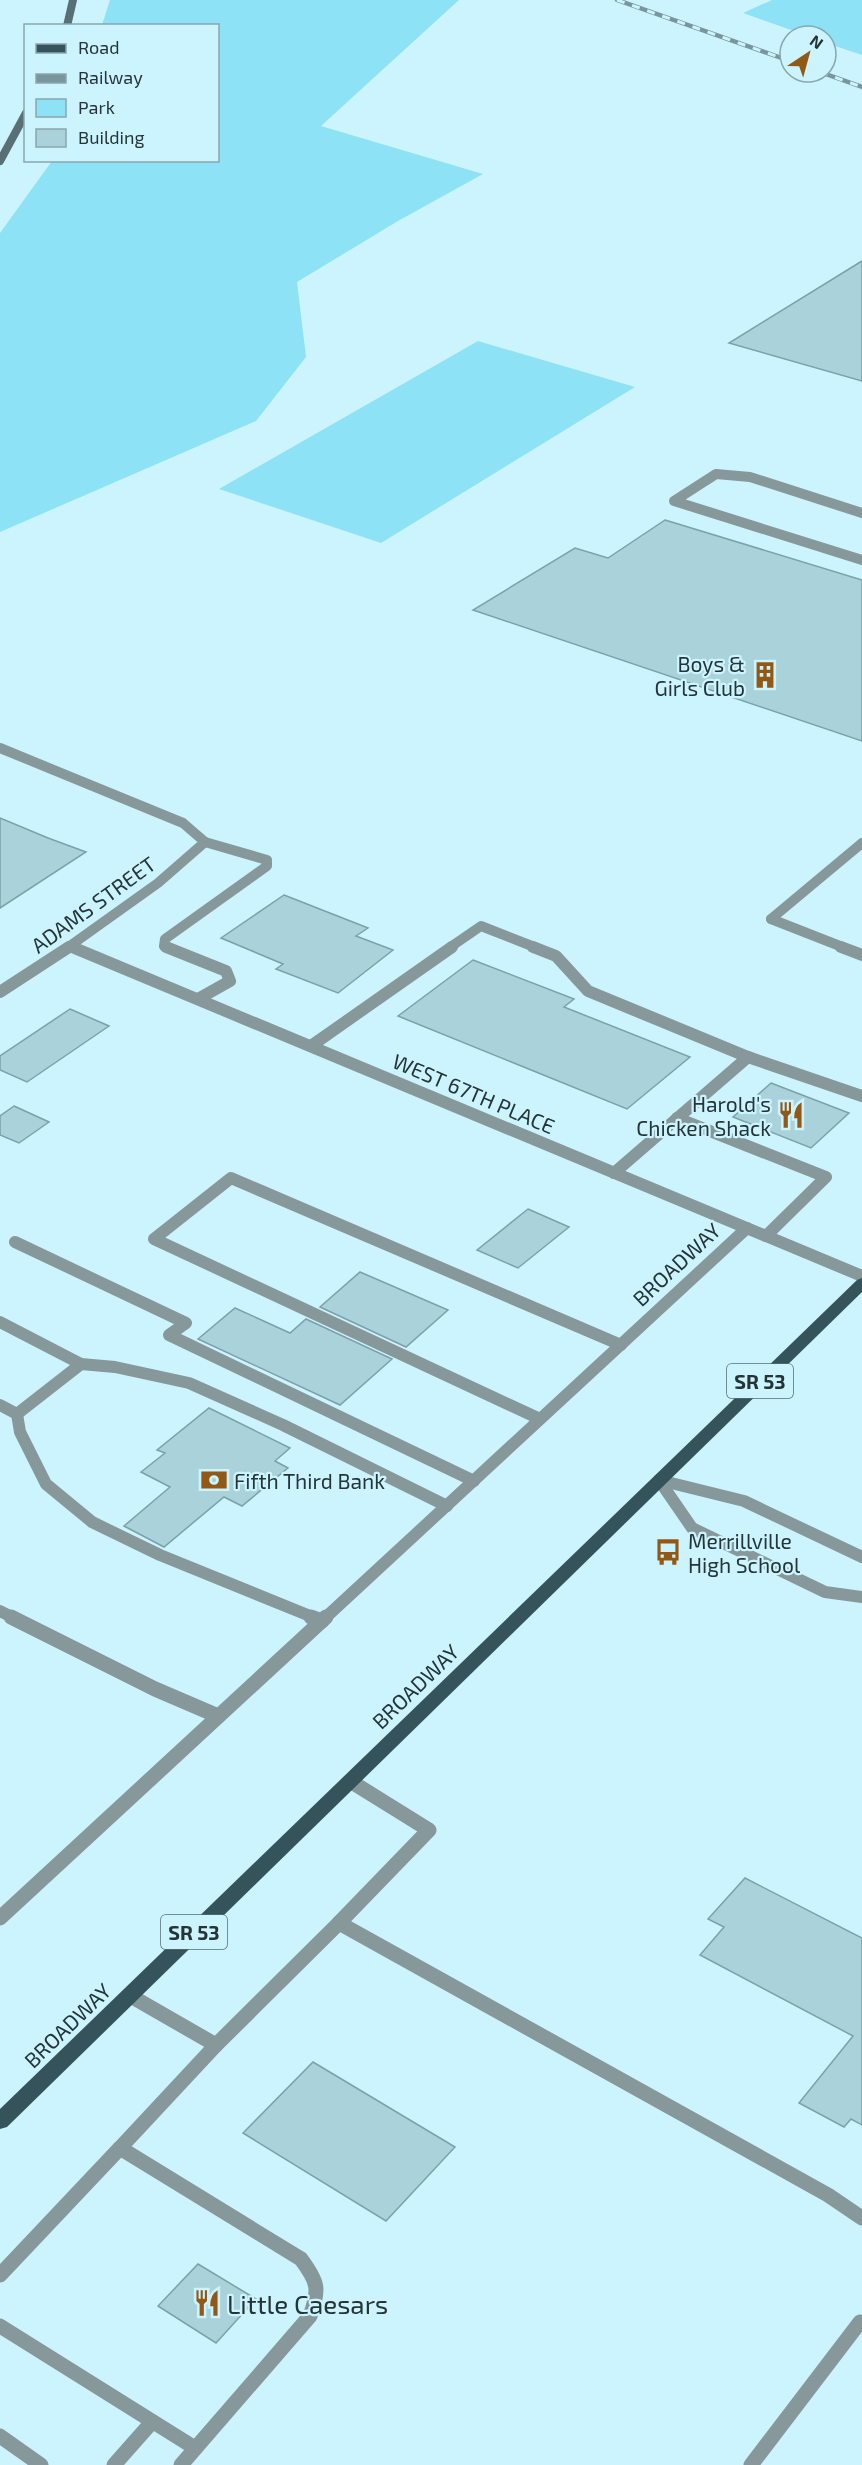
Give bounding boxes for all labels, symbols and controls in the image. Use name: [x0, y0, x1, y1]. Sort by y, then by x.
legend: [24, 24, 219, 162]
north arrow: [778, 24, 838, 84]
text: N: [807, 30, 827, 53]
text: Road: [78, 36, 119, 58]
text: Railway: [78, 66, 143, 88]
text: Park: [78, 96, 115, 118]
text: Building: [78, 126, 145, 148]
place label: Boys & Girls Club: [654, 651, 745, 700]
building icon: Boys & Girls Club: [750, 660, 780, 690]
street label: ADAMS STREET: [26, 851, 160, 957]
street label: WEST 67TH PLACE: [389, 1048, 559, 1138]
place label: Harold's Chicken Shack: [636, 1091, 771, 1140]
restaurant icon: Harold's Chicken Shack: [776, 1100, 806, 1130]
street label: BROADWAY: [627, 1217, 725, 1311]
road number: SR 53: [727, 1364, 793, 1398]
bank icon: Fifth Third Bank: [199, 1465, 229, 1495]
place label: Fifth Third Bank: [234, 1468, 385, 1493]
place label: Merrillville High School: [688, 1528, 801, 1577]
bus stop icon: Merrillville High School: [653, 1537, 683, 1567]
street label: BROADWAY: [367, 1639, 463, 1733]
road number: SR 53: [161, 1915, 227, 1949]
street label: BROADWAY: [19, 1978, 115, 2072]
restaurant icon: Little Caesars: [192, 2288, 222, 2318]
place label: Little Caesars: [227, 2288, 388, 2319]

